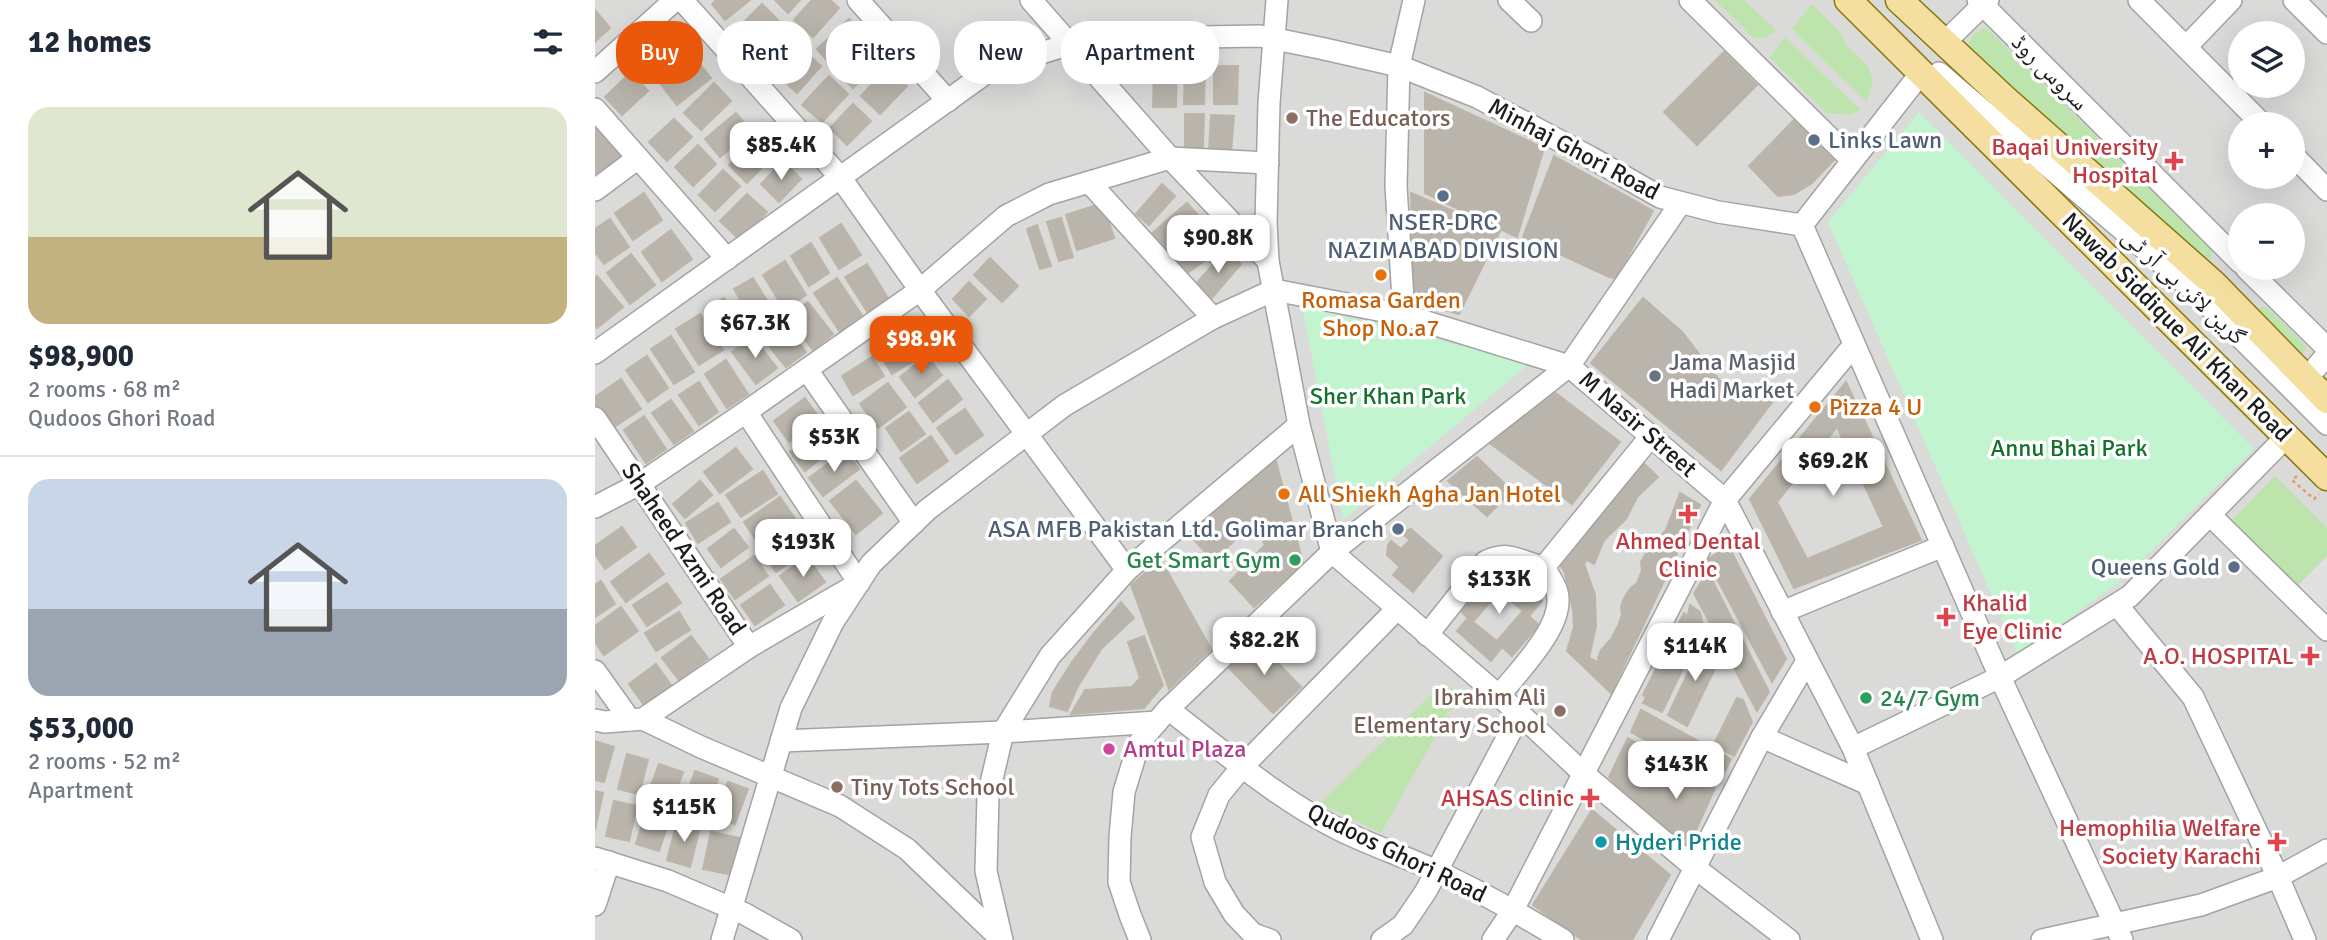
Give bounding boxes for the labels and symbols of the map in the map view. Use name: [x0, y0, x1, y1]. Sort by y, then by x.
street label: سروس روڈ: [2005, 27, 2095, 117]
street label: Minhaj Ghori Road: [1483, 91, 1665, 207]
place label: The Educators: [1306, 103, 1451, 133]
marker: The Educators: [1284, 110, 1300, 126]
pin: $85.4K: [724, 122, 838, 182]
place label: Links Lawn: [1828, 125, 1942, 155]
marker: Links Lawn: [1806, 132, 1822, 148]
place label: Baqai University Hospital: [1991, 132, 2158, 190]
marker: Baqai University Hospital: [2164, 151, 2184, 171]
marker: NSER-DRC NAZIMABAD DIVISION: [1435, 188, 1451, 204]
street label: Nawab Siddique Ali Khan Road: [2056, 206, 2298, 448]
place label: NSER-DRC NAZIMABAD DIVISION: [1327, 207, 1559, 265]
pin: $90.8K: [1161, 216, 1275, 275]
street label: گرین لائن بی آر ٹی: [2116, 221, 2252, 351]
marker: Romasa Garden Shop No.a7: [1373, 267, 1389, 283]
place label: Romasa Garden Shop No.a7: [1301, 285, 1461, 343]
pin: $67.3K: [698, 300, 812, 360]
pin: $98.9K: [864, 316, 978, 376]
place label: Jama Masjid Hadi Market: [1669, 347, 1796, 405]
street label: M Nasir Street: [1573, 365, 1703, 483]
marker: Jama Masjid Hadi Market: [1647, 368, 1663, 384]
park label: Sher Khan Park: [1310, 381, 1466, 411]
place label: Pizza 4 U: [1829, 392, 1922, 422]
marker: Pizza 4 U: [1807, 399, 1823, 415]
pin: $53K: [793, 414, 875, 474]
park label: Annu Bhai Park: [1991, 433, 2147, 463]
pin: $69.2K: [1776, 438, 1890, 498]
street label: Shaheed Azmi Road: [615, 457, 753, 641]
place label: All Shiekh Agha Jan Hotel: [1298, 479, 1561, 509]
marker: All Shiekh Agha Jan Hotel: [1276, 486, 1292, 502]
marker: Ahmed Dental Clinic: [1678, 504, 1698, 524]
place label: ASA MFB Pakistan Ltd. Golimar Branch: [988, 514, 1384, 544]
pin: $193K: [754, 520, 852, 579]
marker: ASA MFB Pakistan Ltd. Golimar Branch: [1390, 521, 1406, 537]
place label: Ahmed Dental Clinic: [1615, 526, 1761, 584]
place label: Get Smart Gym: [1127, 545, 1281, 575]
marker: Get Smart Gym: [1287, 552, 1303, 568]
place label: Queens Gold: [2091, 552, 2220, 582]
pin: $133K: [1450, 556, 1548, 616]
marker: Queens Gold: [2226, 559, 2242, 575]
place label: Khalid Eye Clinic: [1962, 588, 2062, 646]
marker: Khalid Eye Clinic: [1936, 607, 1956, 627]
pin: $82.2K: [1207, 618, 1321, 677]
pin: $114K: [1646, 624, 1744, 683]
place label: A.O. HOSPITAL: [2143, 641, 2294, 671]
marker: A.O. HOSPITAL: [2300, 646, 2320, 666]
place label: Ibrahim Ali Elementary School: [1353, 682, 1546, 740]
place label: 24/7 Gym: [1880, 683, 1980, 713]
marker: 24/7 Gym: [1858, 690, 1874, 706]
marker: Ibrahim Ali Elementary School: [1552, 703, 1568, 719]
place label: Amtul Plaza: [1123, 734, 1246, 764]
marker: Amtul Plaza: [1101, 741, 1117, 757]
pin: $143K: [1627, 742, 1725, 801]
place label: Tiny Tots School: [851, 772, 1014, 802]
marker: Tiny Tots School: [829, 779, 845, 795]
place label: AHSAS clinic: [1441, 783, 1574, 813]
pin: $115K: [635, 784, 733, 844]
marker: AHSAS clinic: [1580, 788, 1600, 808]
street label: Qudoos Ghori Road: [1303, 797, 1491, 909]
place label: Hemophilia Welfare Society Karachi: [2059, 813, 2261, 871]
place label: Hyderi Pride: [1615, 827, 1742, 857]
marker: Hemophilia Welfare Society Karachi: [2267, 832, 2287, 852]
marker: Hyderi Pride: [1593, 834, 1609, 850]

